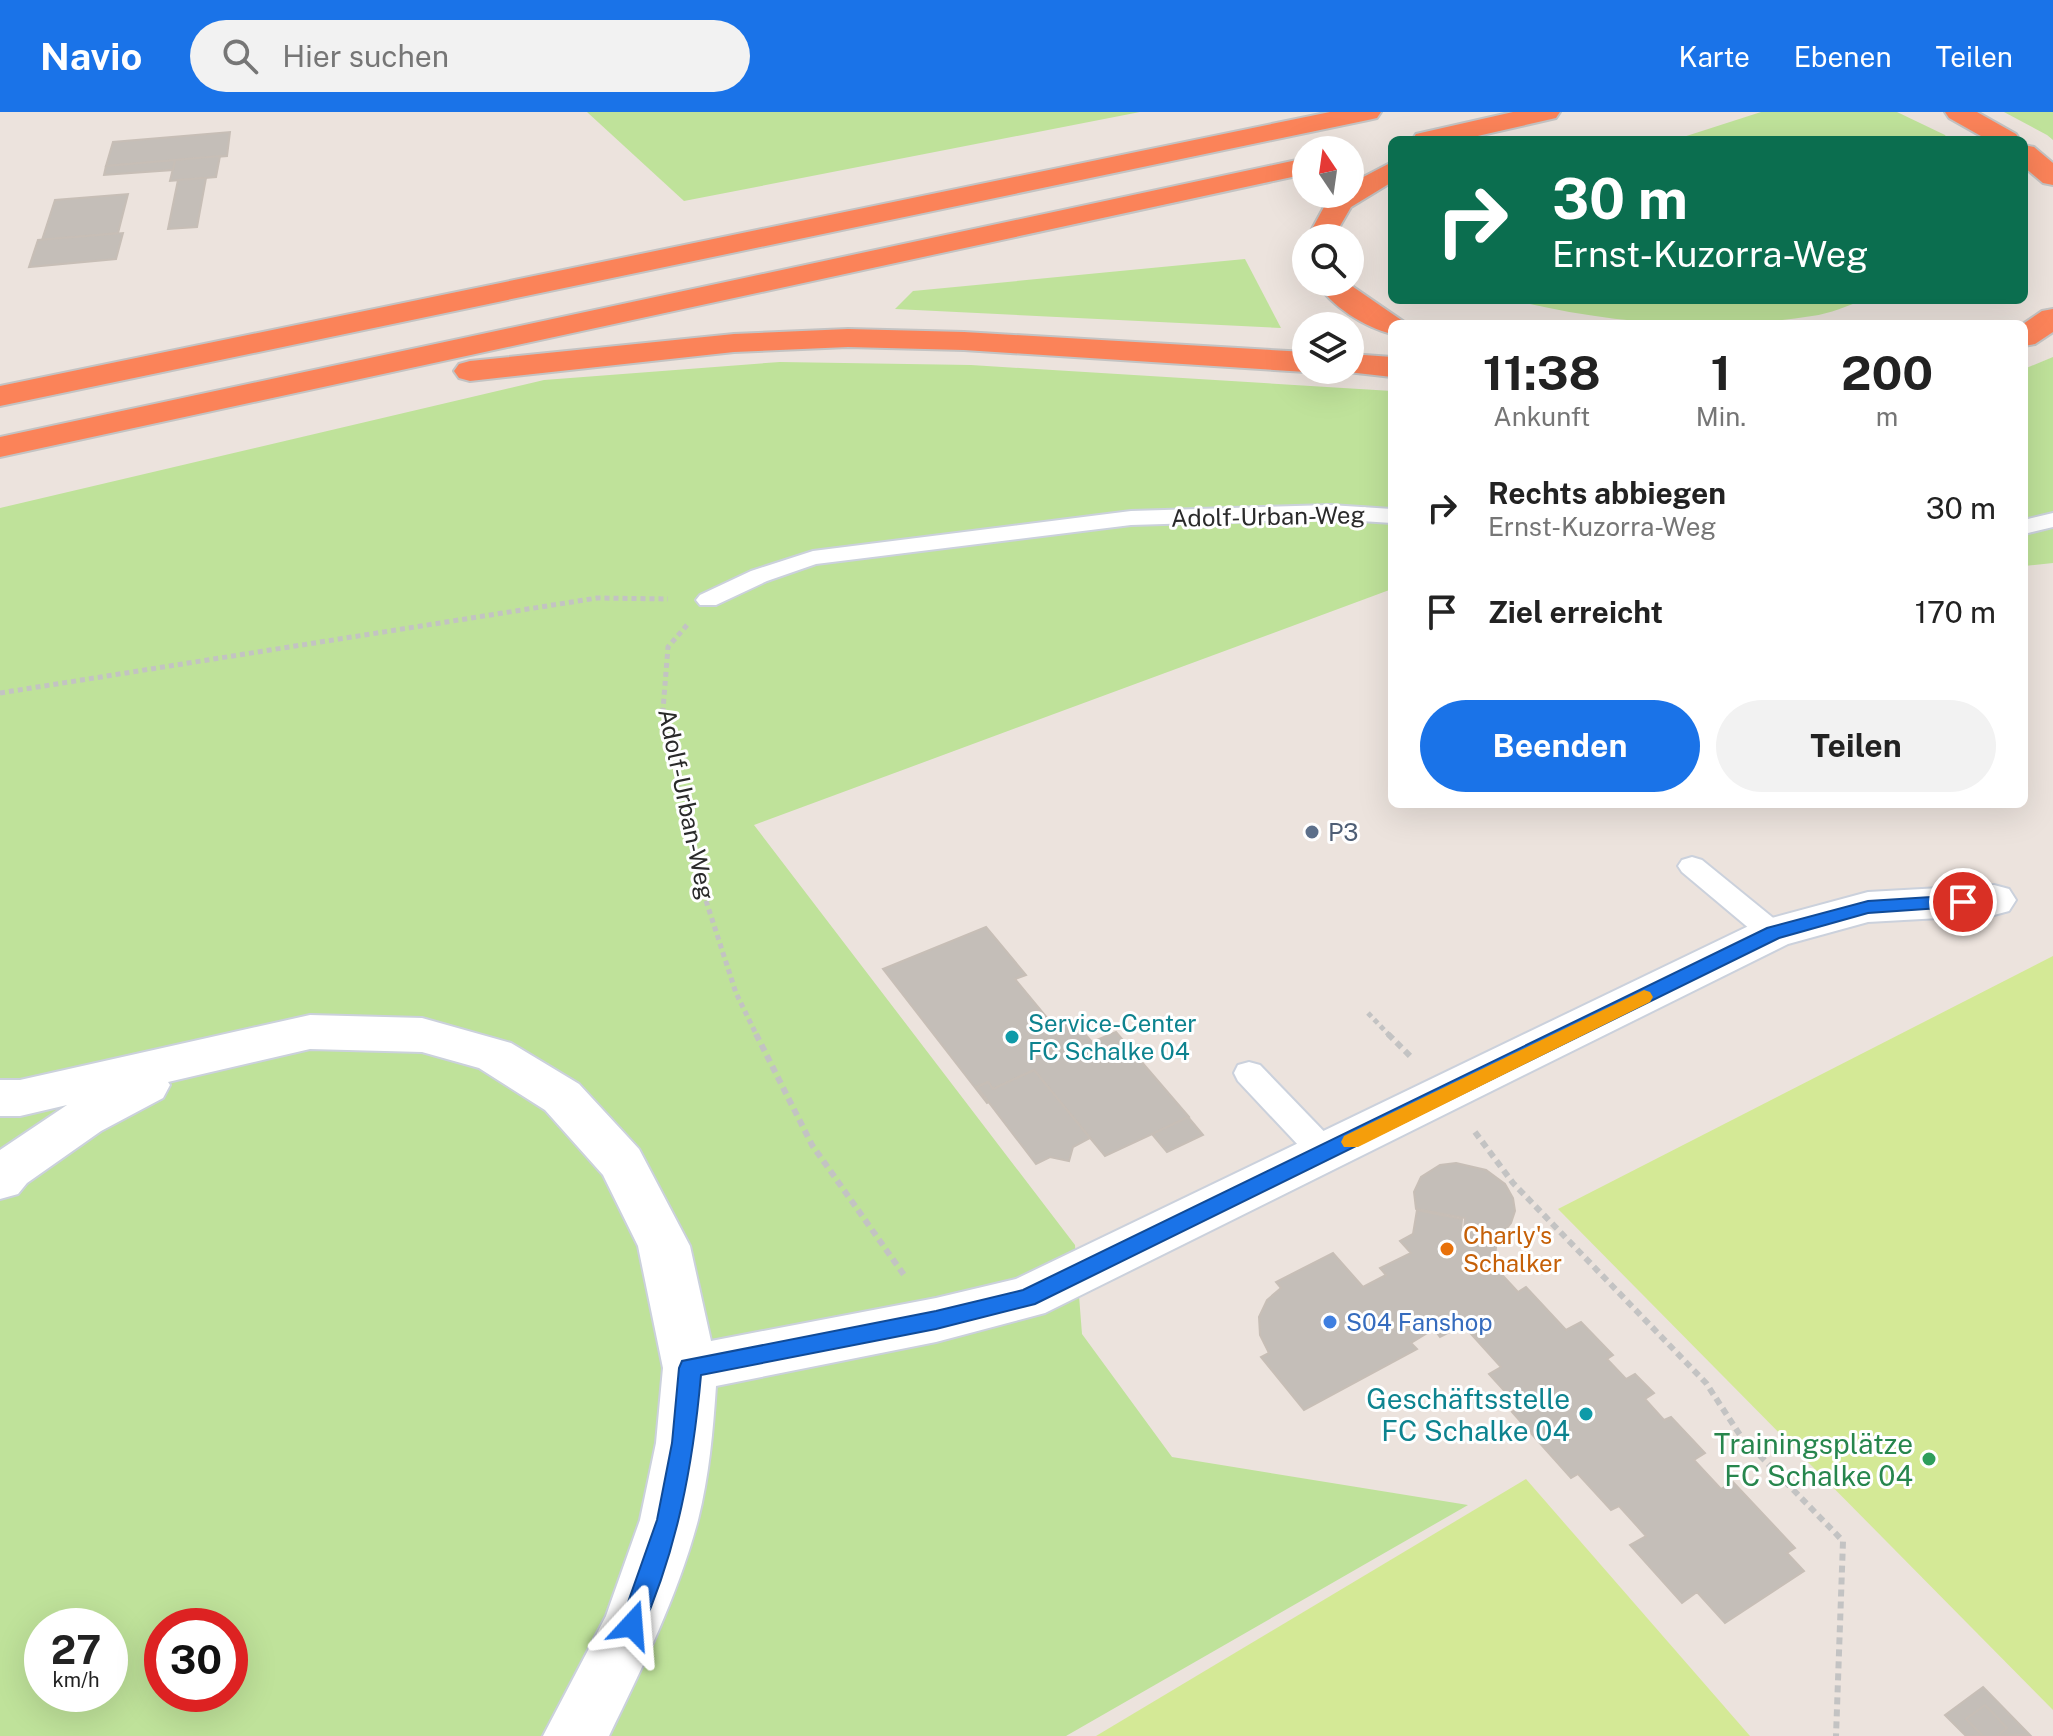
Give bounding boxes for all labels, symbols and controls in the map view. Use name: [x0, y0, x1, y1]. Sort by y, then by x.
search box: [190, 20, 750, 92]
text: Navio: [40, 34, 142, 79]
icon: search: [218, 34, 262, 78]
text: Hier suchen: [282, 38, 449, 74]
text: Karte: [1679, 40, 1750, 73]
text: Ebenen: [1794, 40, 1892, 73]
text: Teilen: [1936, 40, 2013, 73]
north arrow: [1292, 136, 1364, 208]
map controls: [1292, 136, 1364, 384]
text: 30 m: [1552, 166, 1688, 232]
icon: right: [1420, 168, 1524, 272]
button: search: [1292, 224, 1364, 296]
text: Ernst-Kuzorra-Weg: [1552, 233, 1868, 275]
button: layers: [1292, 312, 1364, 384]
text: 11:38: [1483, 344, 1601, 401]
text: 1: [1711, 344, 1731, 401]
text: 200: [1841, 344, 1933, 401]
text: Ankunft: [1493, 401, 1590, 432]
text: Min.: [1696, 401, 1746, 432]
text: m: [1876, 401, 1898, 432]
text: Rechts abbiegen: [1488, 475, 1726, 511]
icon: right: [1420, 486, 1464, 530]
text: 30 m: [1926, 490, 1996, 526]
street label: Adolf-Urban-Weg: [1170, 500, 1366, 532]
text: Ernst-Kuzorra-Weg: [1488, 511, 1717, 542]
icon: arrive: [1420, 590, 1464, 634]
text: Ziel erreicht: [1488, 594, 1663, 630]
text: 170 m: [1915, 594, 1996, 630]
button: Beenden: [1420, 700, 1700, 792]
button: Teilen: [1716, 700, 1996, 792]
street label: Adolf-Urban-Weg: [653, 706, 721, 902]
place label: P3: [1328, 818, 1358, 846]
marker: P3: [1303, 823, 1321, 841]
pin: [1929, 868, 1997, 936]
icon: arrive: [1941, 880, 1985, 924]
place label: Service-Center FC Schalke 04: [1028, 1009, 1197, 1065]
marker: Service-Center FC Schalke 04: [1003, 1028, 1021, 1046]
place label: Charly's Schalker: [1463, 1221, 1562, 1277]
marker: Charly's Schalker: [1438, 1240, 1456, 1258]
place label: S04 Fanshop: [1346, 1308, 1493, 1336]
marker: S04 Fanshop: [1321, 1313, 1339, 1331]
place label: Geschäftsstelle FC Schalke 04: [1366, 1382, 1570, 1447]
marker: Geschäftsstelle FC Schalke 04: [1577, 1405, 1595, 1423]
place label: Trainingsplätze FC Schalke 04: [1714, 1427, 1913, 1492]
marker: Trainingsplätze FC Schalke 04: [1920, 1450, 1938, 1468]
position arrow: [590, 1583, 674, 1667]
speed limit sign: 30: [144, 1608, 248, 1712]
text: 27: [51, 1626, 101, 1673]
text: km/h: [52, 1668, 100, 1692]

